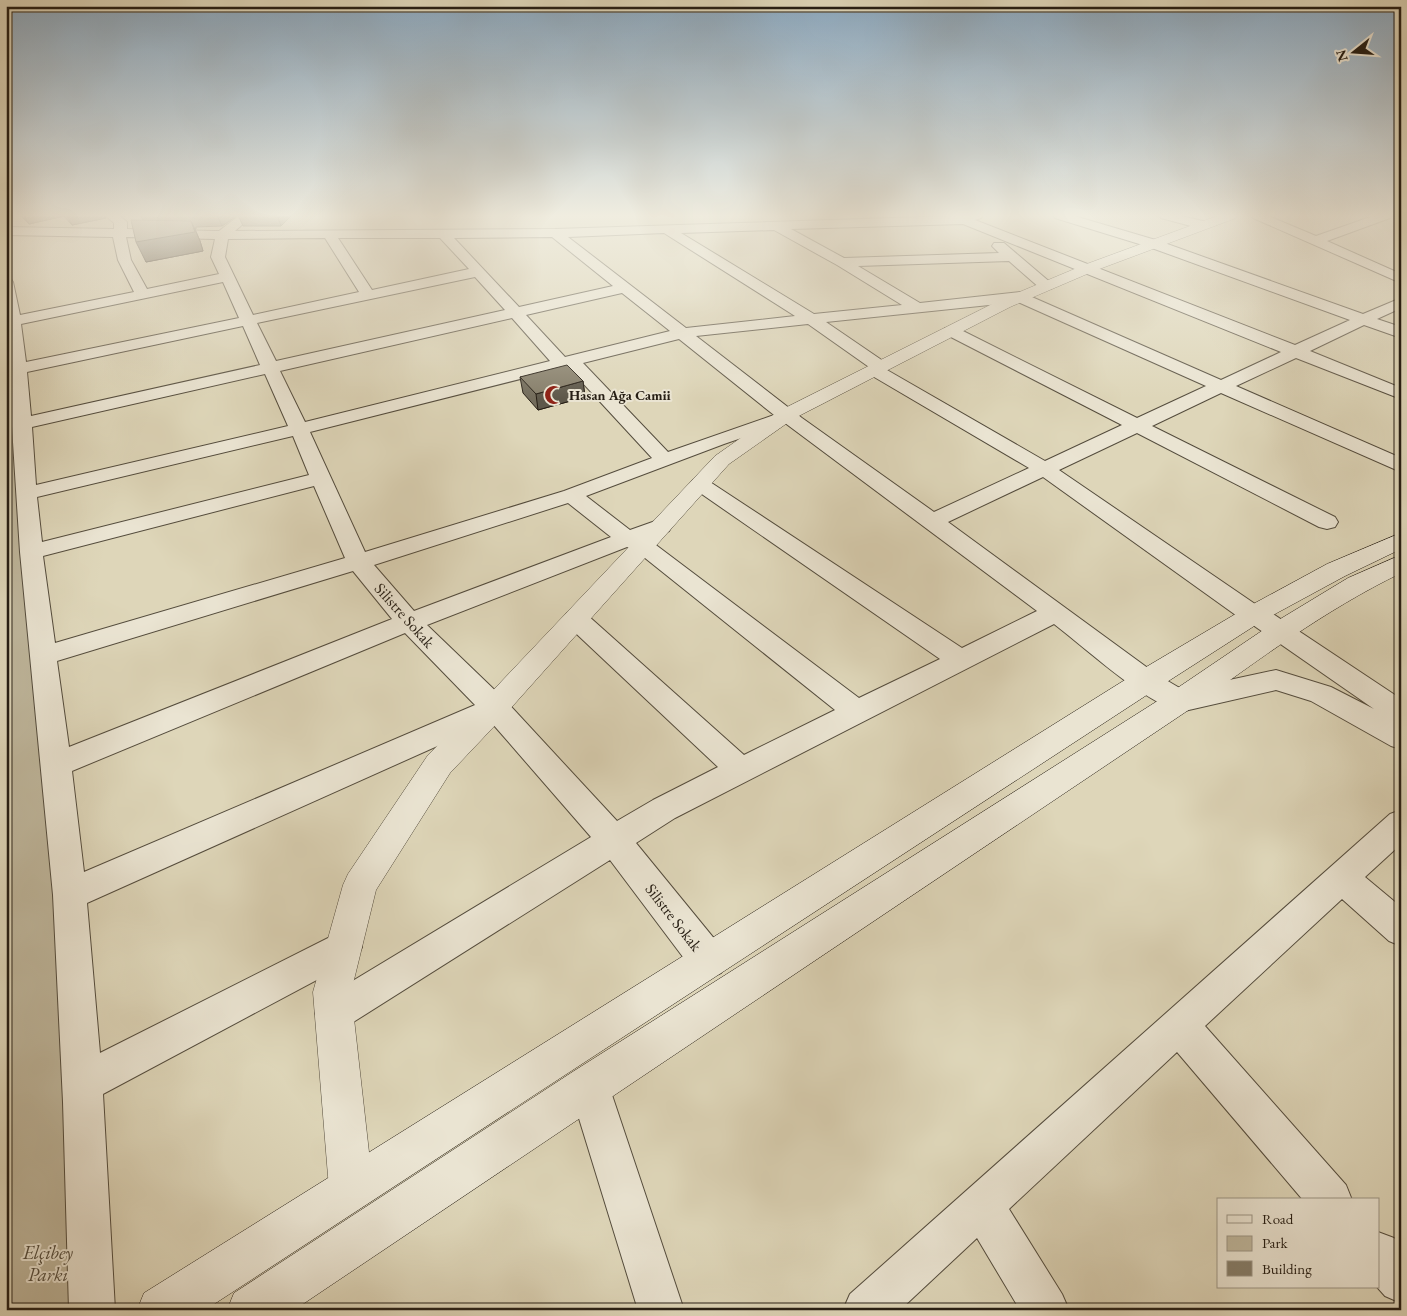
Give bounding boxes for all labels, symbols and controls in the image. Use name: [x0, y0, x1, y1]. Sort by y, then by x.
north arrow: [1330, 28, 1380, 78]
text: N: [1331, 47, 1352, 64]
mosque icon: Hasan Ağa Camii: [543, 384, 565, 406]
place label: Hasan Ağa Camii: [569, 386, 671, 404]
street label: Silistre Sokak: [370, 578, 440, 653]
street label: Silistre Sokak: [641, 879, 707, 956]
legend: [1217, 1198, 1380, 1288]
text: Road: [1262, 1209, 1294, 1228]
text: Park: [1262, 1233, 1289, 1252]
park label: Elçibey Parkı: [22, 1240, 73, 1287]
text: Building: [1262, 1259, 1312, 1278]

